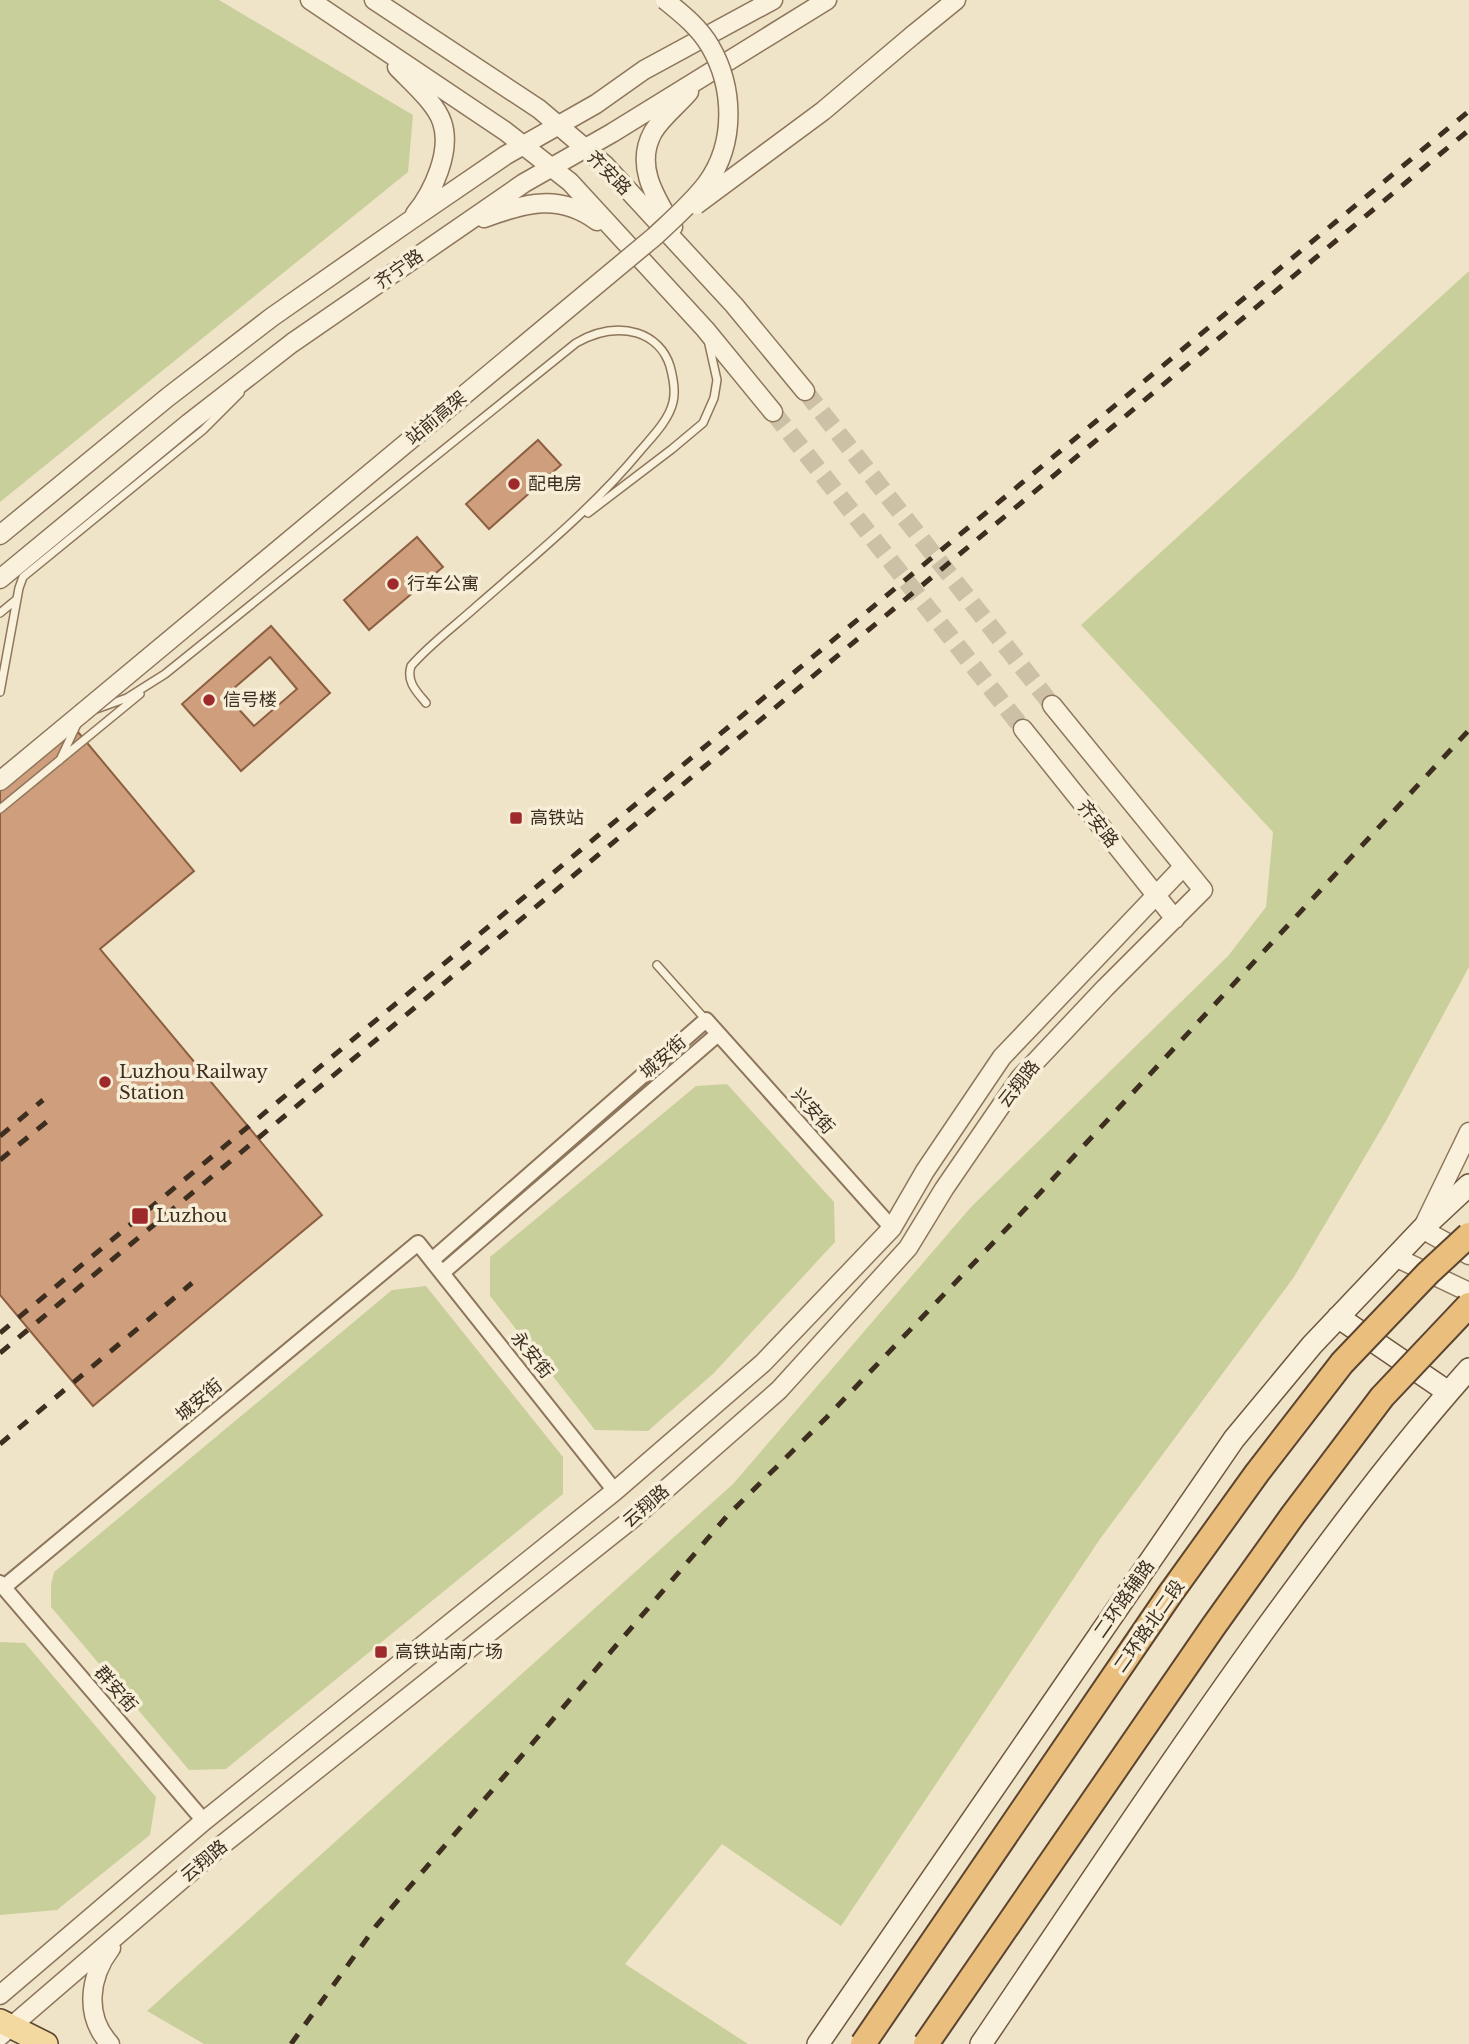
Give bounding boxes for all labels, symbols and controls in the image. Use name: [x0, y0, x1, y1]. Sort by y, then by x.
street label: 齐安路: [582, 146, 636, 200]
street label: 齐宁路: [371, 245, 427, 293]
street label: 站前高架: [401, 386, 471, 450]
place label: 配电房: [528, 473, 582, 495]
marker: 配电房: [506, 476, 522, 492]
place label: 行车公寓: [407, 573, 479, 595]
marker: 行车公寓: [385, 576, 401, 592]
place label: 信号楼: [223, 689, 277, 711]
marker: 信号楼: [201, 692, 217, 708]
street label: 齐安路: [1073, 796, 1123, 852]
place label: 高铁站: [530, 807, 584, 829]
marker: 高铁站: [508, 810, 524, 826]
street label: 城安街: [635, 1031, 691, 1083]
street label: 云翔路: [994, 1056, 1044, 1112]
place label: Luzhou Railway Station: [119, 1061, 268, 1104]
marker: Luzhou Railway Station: [97, 1074, 113, 1090]
street label: 兴安街: [787, 1084, 839, 1138]
place label: Luzhou: [156, 1205, 227, 1227]
marker: Luzhou: [130, 1206, 150, 1226]
street label: 永安街: [506, 1327, 558, 1383]
street label: 城安街: [171, 1374, 227, 1426]
street label: 云翔路: [618, 1480, 674, 1532]
street label: 二环路辅路: [1089, 1556, 1159, 1642]
street label: 二环路北二段: [1109, 1575, 1189, 1677]
place label: 高铁站南广场: [395, 1641, 503, 1663]
marker: 高铁站南广场: [373, 1644, 389, 1660]
street label: 群安街: [90, 1661, 142, 1717]
street label: 云翔路: [176, 1835, 232, 1887]

